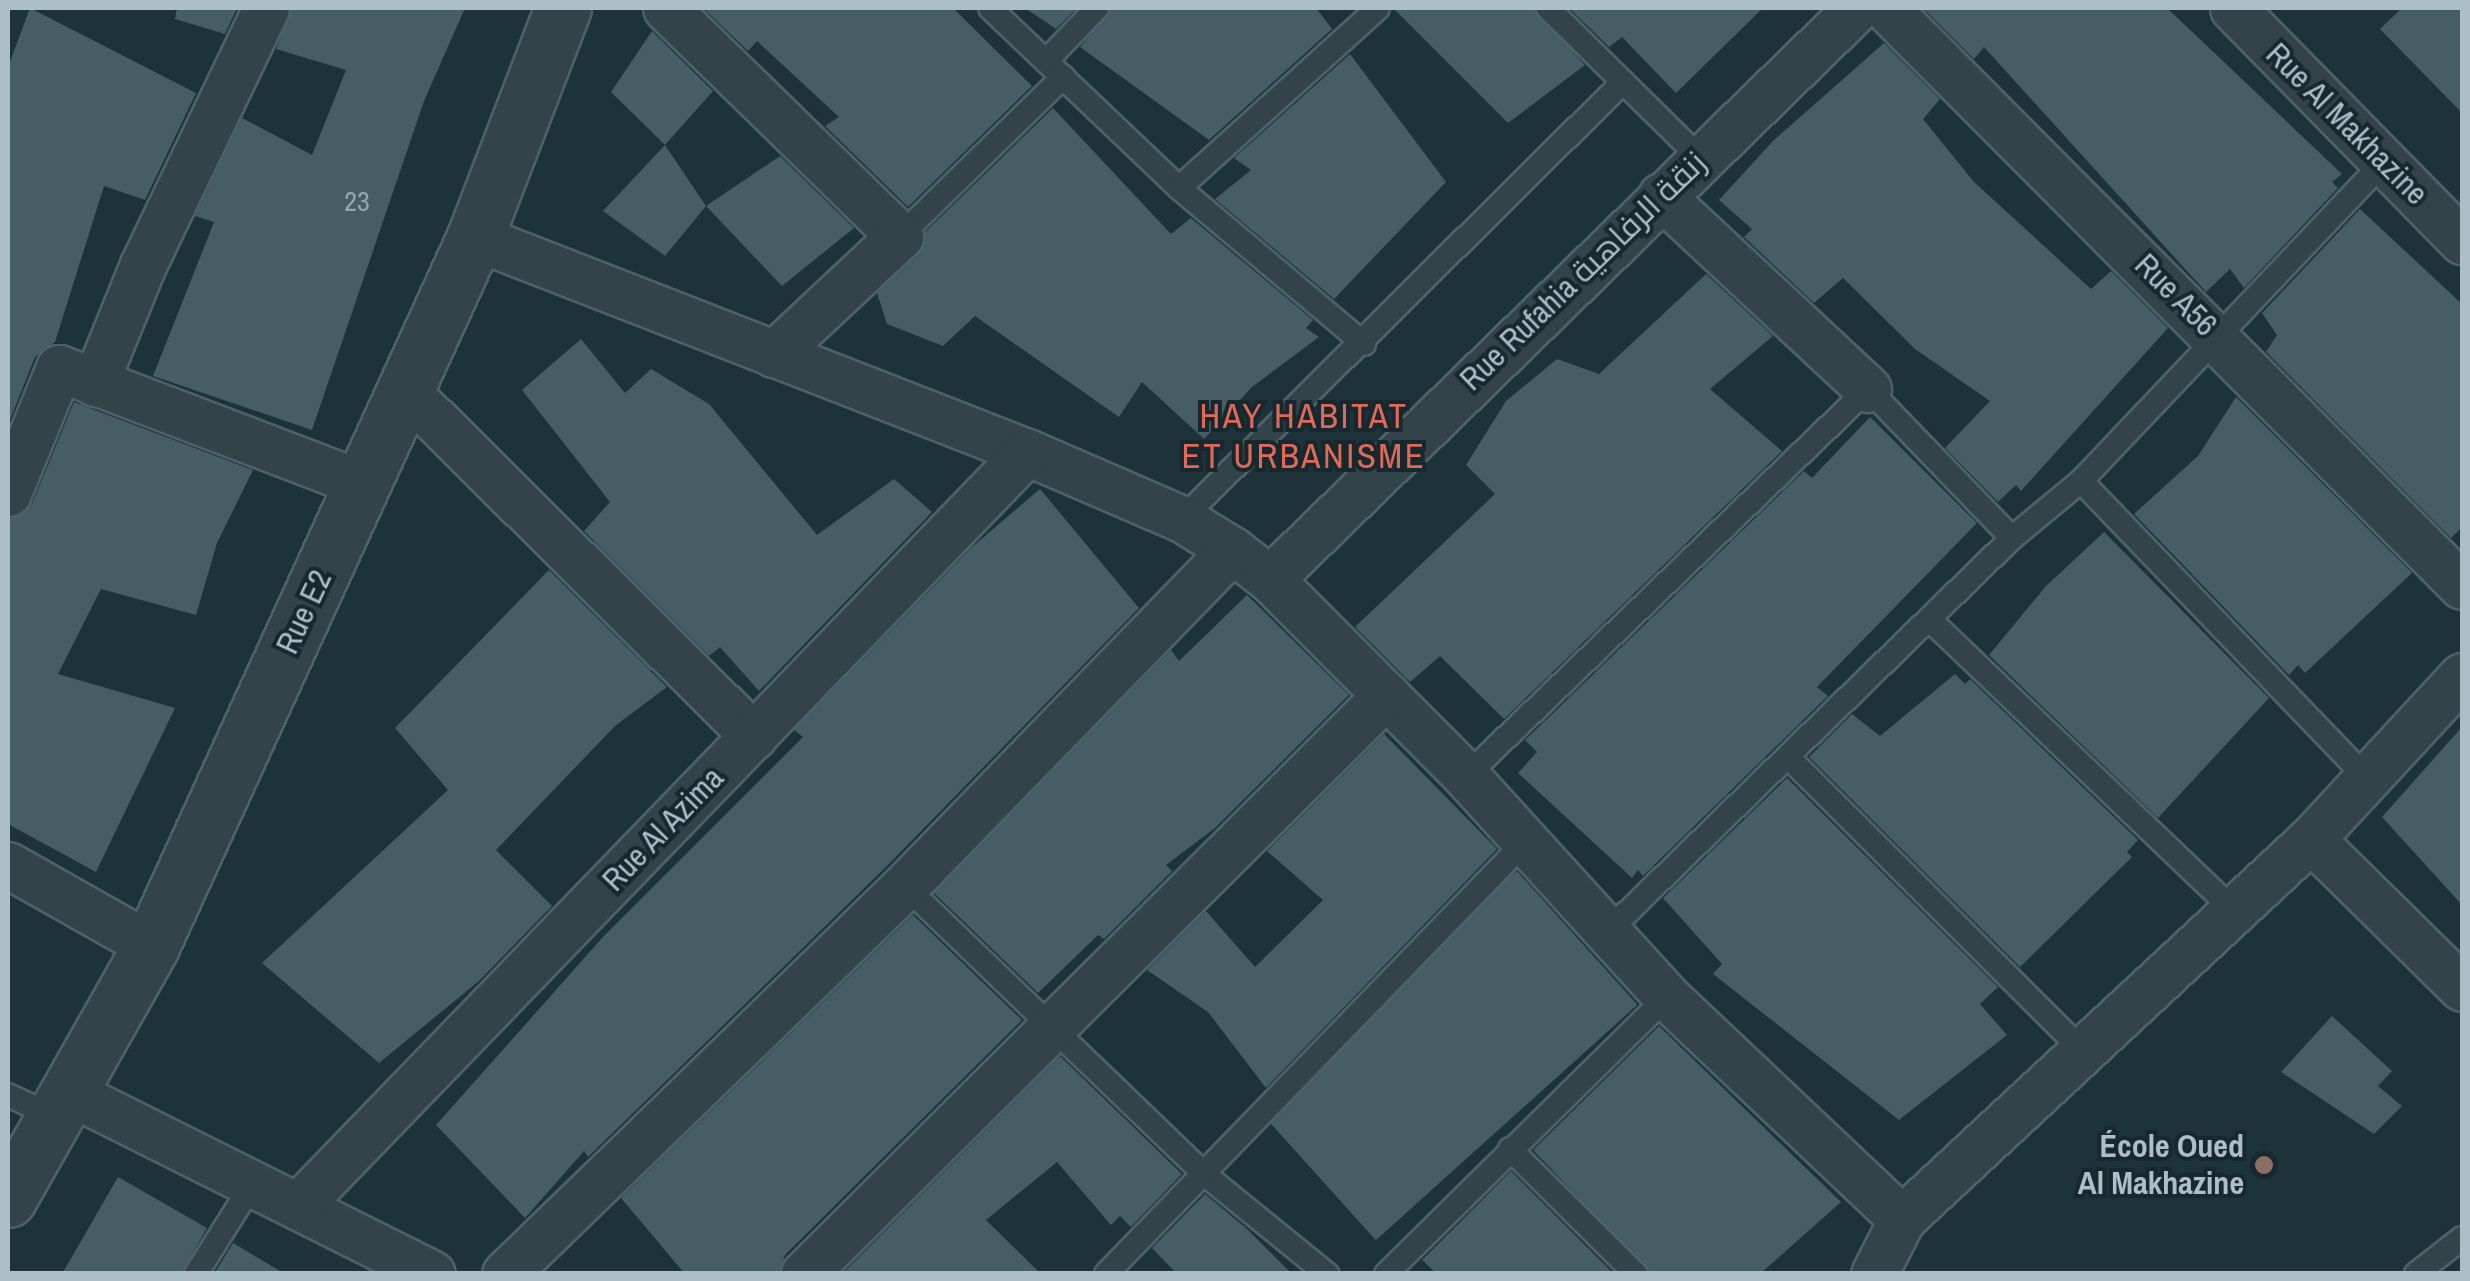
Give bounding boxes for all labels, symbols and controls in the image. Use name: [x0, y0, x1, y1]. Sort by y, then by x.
street label: Rue Al Makhazine: [2258, 35, 2436, 213]
street label: Rue Rufahia زنقة الرفاهية: [1452, 144, 1714, 398]
house number: 23: [344, 184, 370, 218]
street label: Rue A56: [2126, 245, 2226, 345]
district label: HAY HABITAT ET URBANISME: [1181, 395, 1427, 477]
street label: Rue E2: [268, 564, 340, 660]
street label: Rue Al Azima: [593, 758, 733, 900]
place label: École Oued Al Makhazine: [2078, 1128, 2244, 1203]
marker: École Oued Al Makhazine: [2253, 1154, 2275, 1176]

